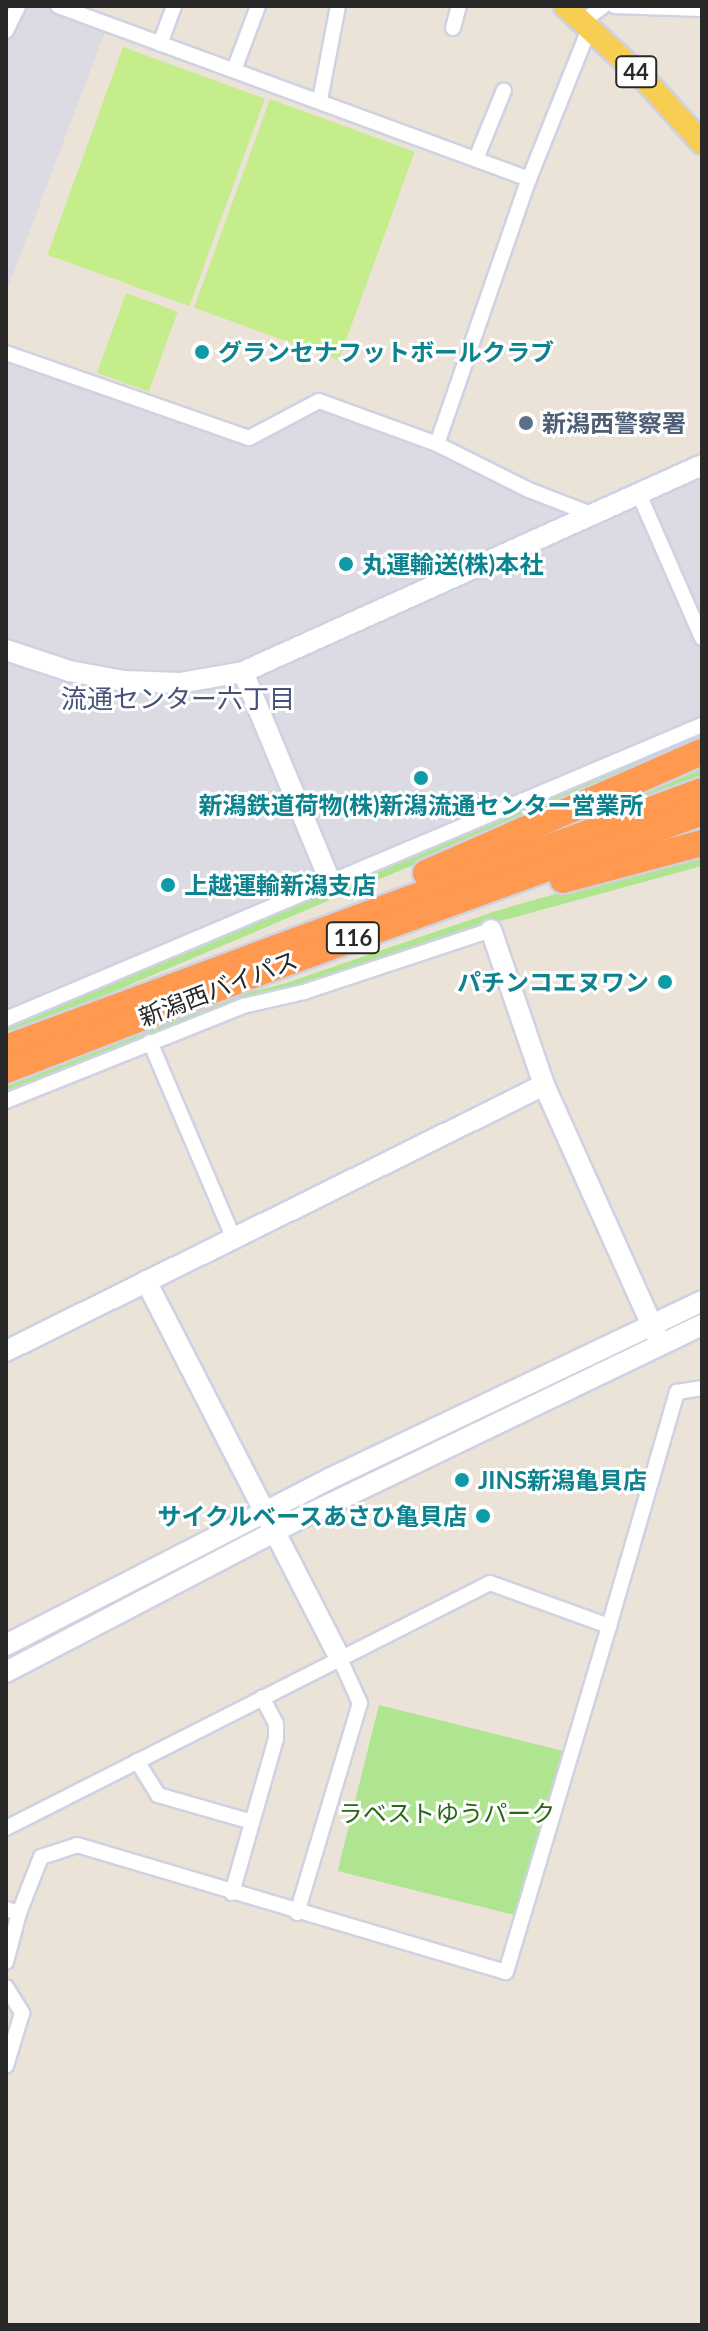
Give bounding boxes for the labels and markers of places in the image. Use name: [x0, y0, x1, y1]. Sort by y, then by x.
place label: グランセナフットボールクラブ: [218, 338, 554, 366]
marker: グランセナフットボールクラブ: [193, 343, 211, 361]
place label: 新潟西警察署: [542, 409, 686, 437]
marker: 新潟西警察署: [517, 414, 535, 432]
place label: 丸運輸送(株)本社: [362, 550, 543, 578]
marker: 丸運輸送(株)本社: [337, 555, 355, 573]
marker: 新潟鉄道荷物(株)新潟流通センター営業所: [412, 769, 430, 787]
place label: 新潟鉄道荷物(株)新潟流通センター営業所: [198, 791, 644, 819]
place label: 上越運輸新潟支店: [184, 871, 376, 899]
marker: 上越運輸新潟支店: [159, 876, 177, 894]
place label: パチンコエヌワン: [457, 968, 649, 996]
marker: パチンコエヌワン: [656, 973, 674, 991]
place label: JINS新潟亀貝店: [478, 1466, 647, 1494]
marker: JINS新潟亀貝店: [453, 1471, 471, 1489]
place label: サイクルベースあさひ亀貝店: [155, 1502, 467, 1530]
marker: サイクルベースあさひ亀貝店: [474, 1507, 492, 1525]

